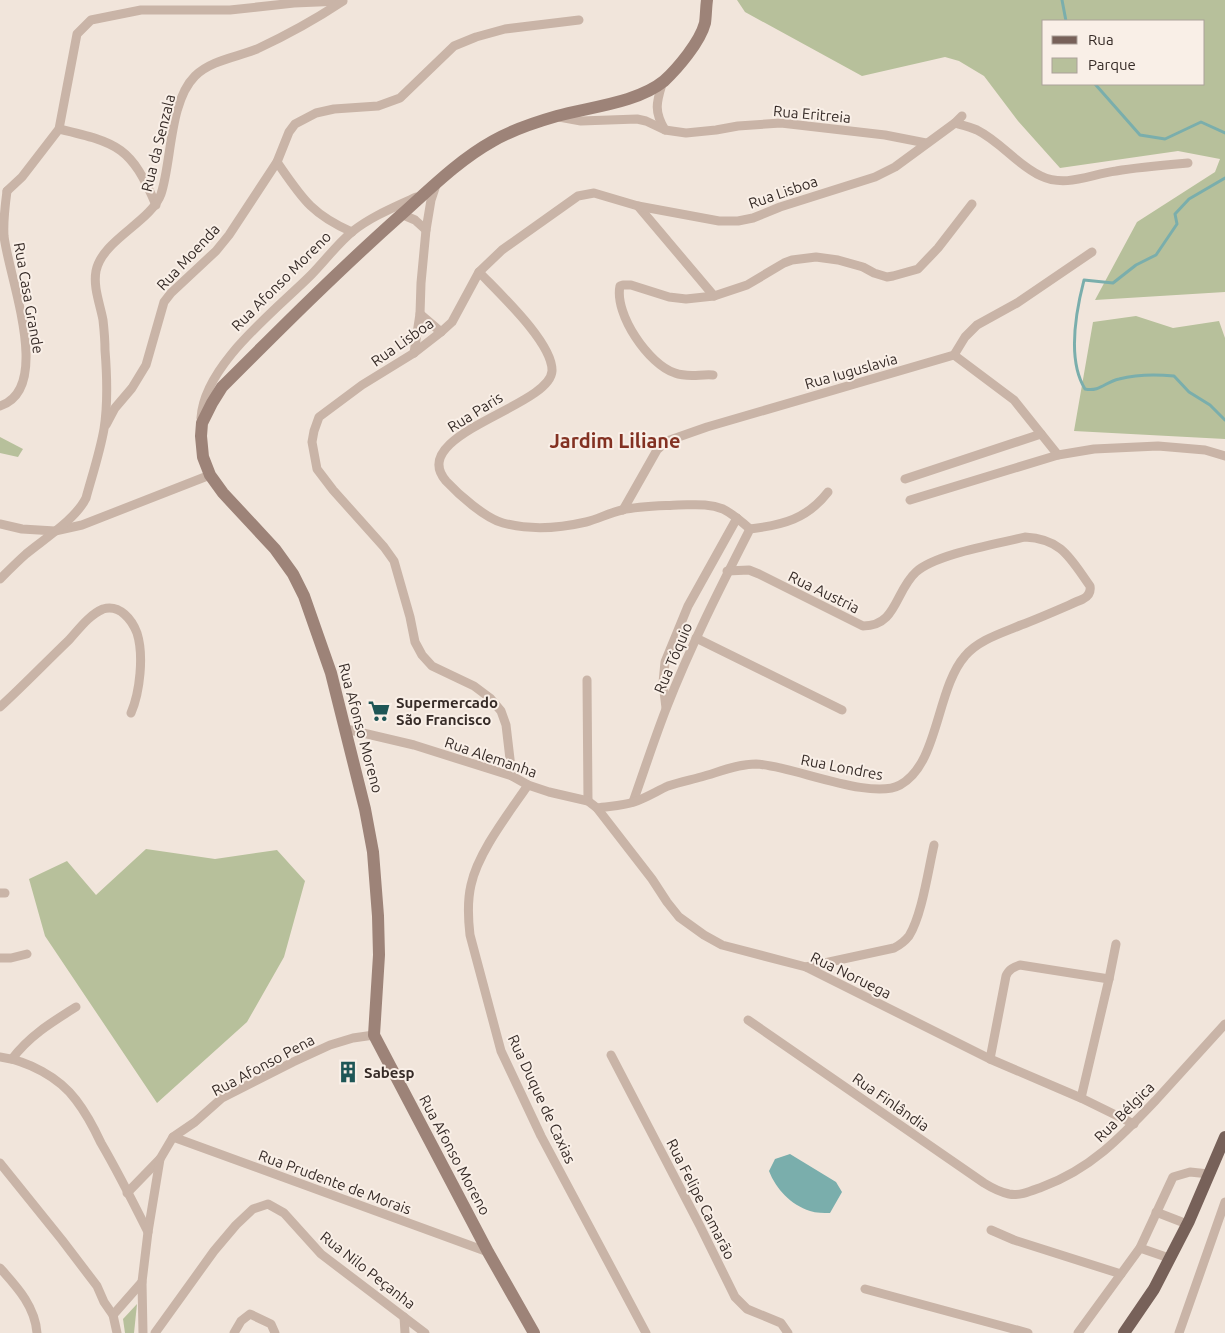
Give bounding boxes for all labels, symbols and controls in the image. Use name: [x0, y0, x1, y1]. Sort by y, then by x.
legend: [1042, 20, 1205, 85]
text: Rua: [1088, 31, 1114, 48]
text: Parque: [1088, 56, 1136, 73]
street label: Rua da Senzala: [138, 92, 178, 194]
street label: Rua Eritreia: [772, 102, 852, 126]
street label: Rua Lisboa: [746, 172, 820, 212]
street label: Rua Moenda: [153, 220, 223, 294]
street label: Rua Afonso Moreno: [228, 228, 334, 334]
street label: Rua Casa Grande: [11, 241, 47, 355]
street label: Rua Lisboa: [368, 314, 436, 370]
street label: Rua Iuguslavia: [803, 350, 899, 392]
street label: Rua Paris: [444, 389, 506, 435]
district label: Jardim Liliane: [549, 429, 681, 452]
street label: Rua Austria: [786, 568, 862, 616]
street label: Rua Tóquio: [650, 620, 696, 696]
street label: Rua Afonso Moreno: [335, 661, 387, 795]
place label: Supermercado São Francisco: [396, 694, 498, 728]
supermarket icon: Supermercado São Francisco: [366, 698, 392, 724]
street label: Rua Alemanha: [443, 733, 539, 781]
street label: Rua Londres: [800, 751, 884, 783]
street label: Rua Noruega: [808, 948, 894, 1002]
street label: Rua Afonso Pena: [209, 1031, 317, 1099]
street label: Rua Duque de Caxias: [505, 1032, 579, 1166]
building icon: Sabesp: [335, 1059, 361, 1085]
place label: Sabesp: [364, 1064, 415, 1081]
street label: Rua Finlândia: [849, 1069, 933, 1135]
street label: Rua Bélgica: [1091, 1079, 1157, 1145]
street label: Rua Afonso Moreno: [416, 1092, 494, 1218]
street label: Rua Felipe Camarão: [663, 1136, 739, 1262]
street label: Rua Prudente de Morais: [256, 1146, 414, 1218]
street label: Rua Nilo Peçanha: [317, 1228, 419, 1312]

